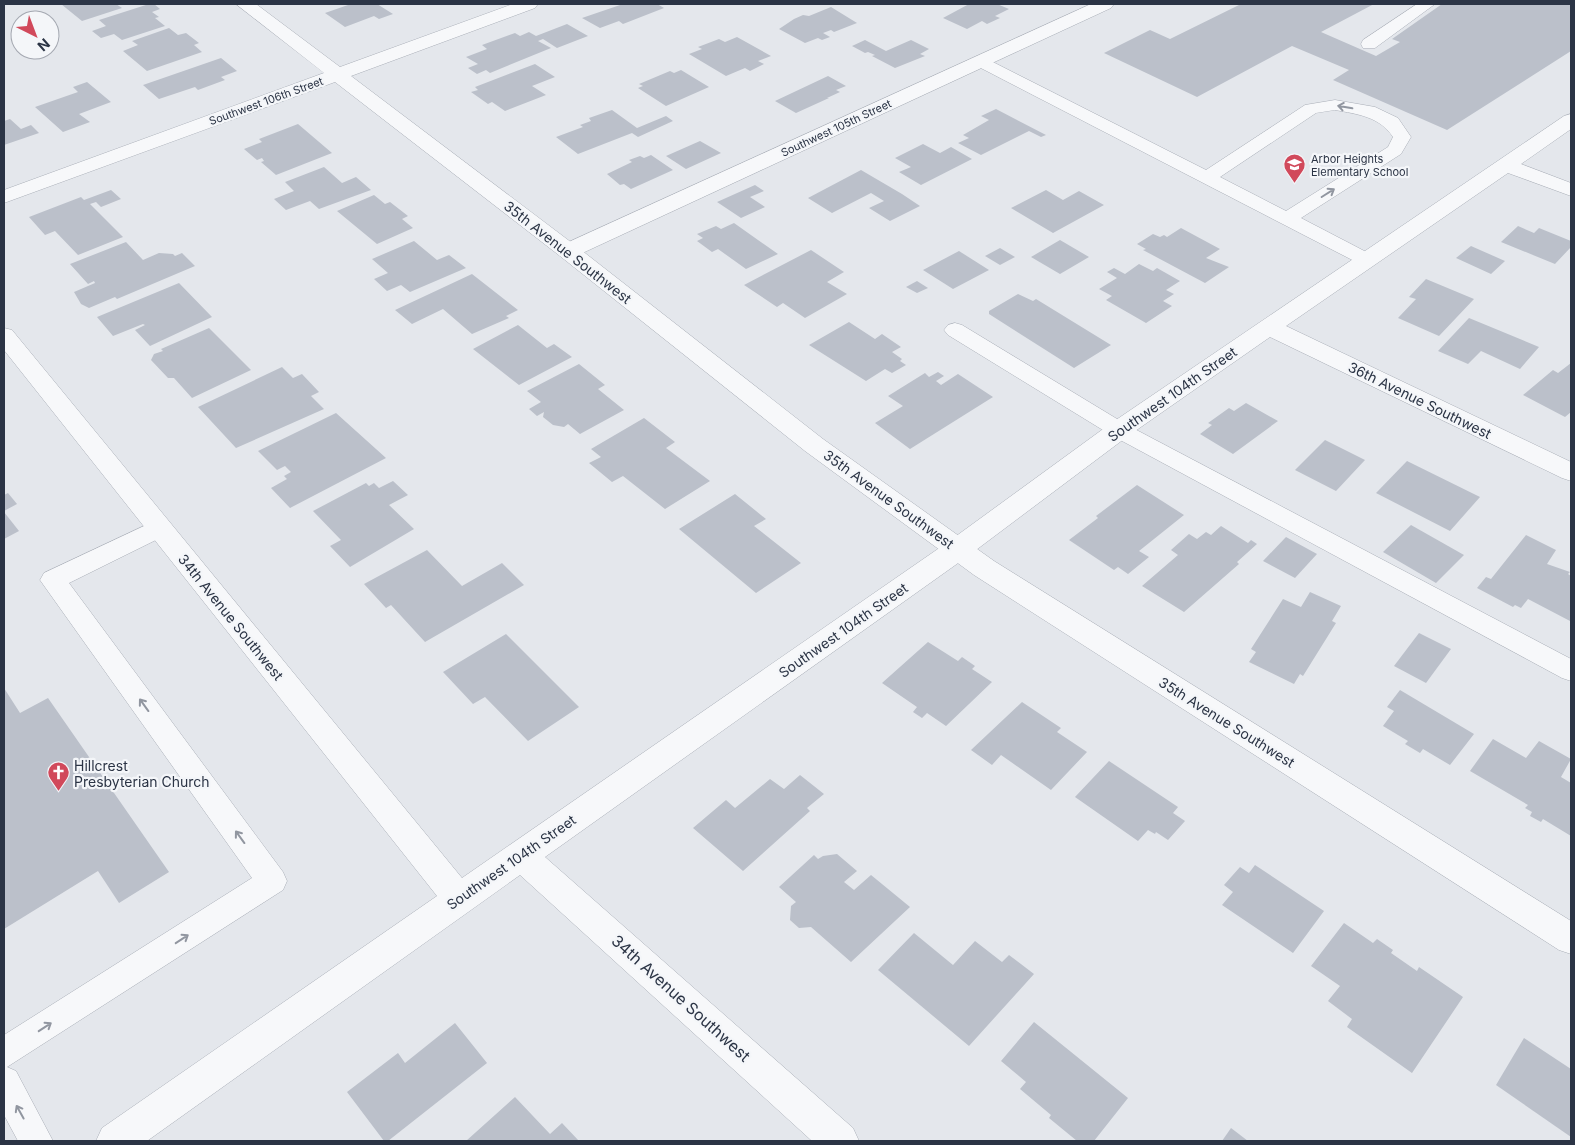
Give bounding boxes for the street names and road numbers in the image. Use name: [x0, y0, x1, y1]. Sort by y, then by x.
street label: Southwest 106th Street: [207, 74, 325, 128]
street label: Southwest 105th Street: [779, 96, 894, 160]
street label: 35th Avenue Southwest: [501, 197, 635, 307]
street label: Southwest 104th Street: [1104, 343, 1240, 445]
street label: 36th Avenue Southwest: [1346, 358, 1495, 442]
street label: 35th Avenue Southwest: [821, 446, 958, 552]
street label: 34th Avenue Southwest: [175, 550, 287, 684]
street label: Southwest 104th Street: [775, 579, 911, 681]
street label: 35th Avenue Southwest: [1156, 673, 1298, 771]
street label: Southwest 104th Street: [443, 811, 579, 913]
street label: 34th Avenue Southwest: [607, 930, 755, 1066]

